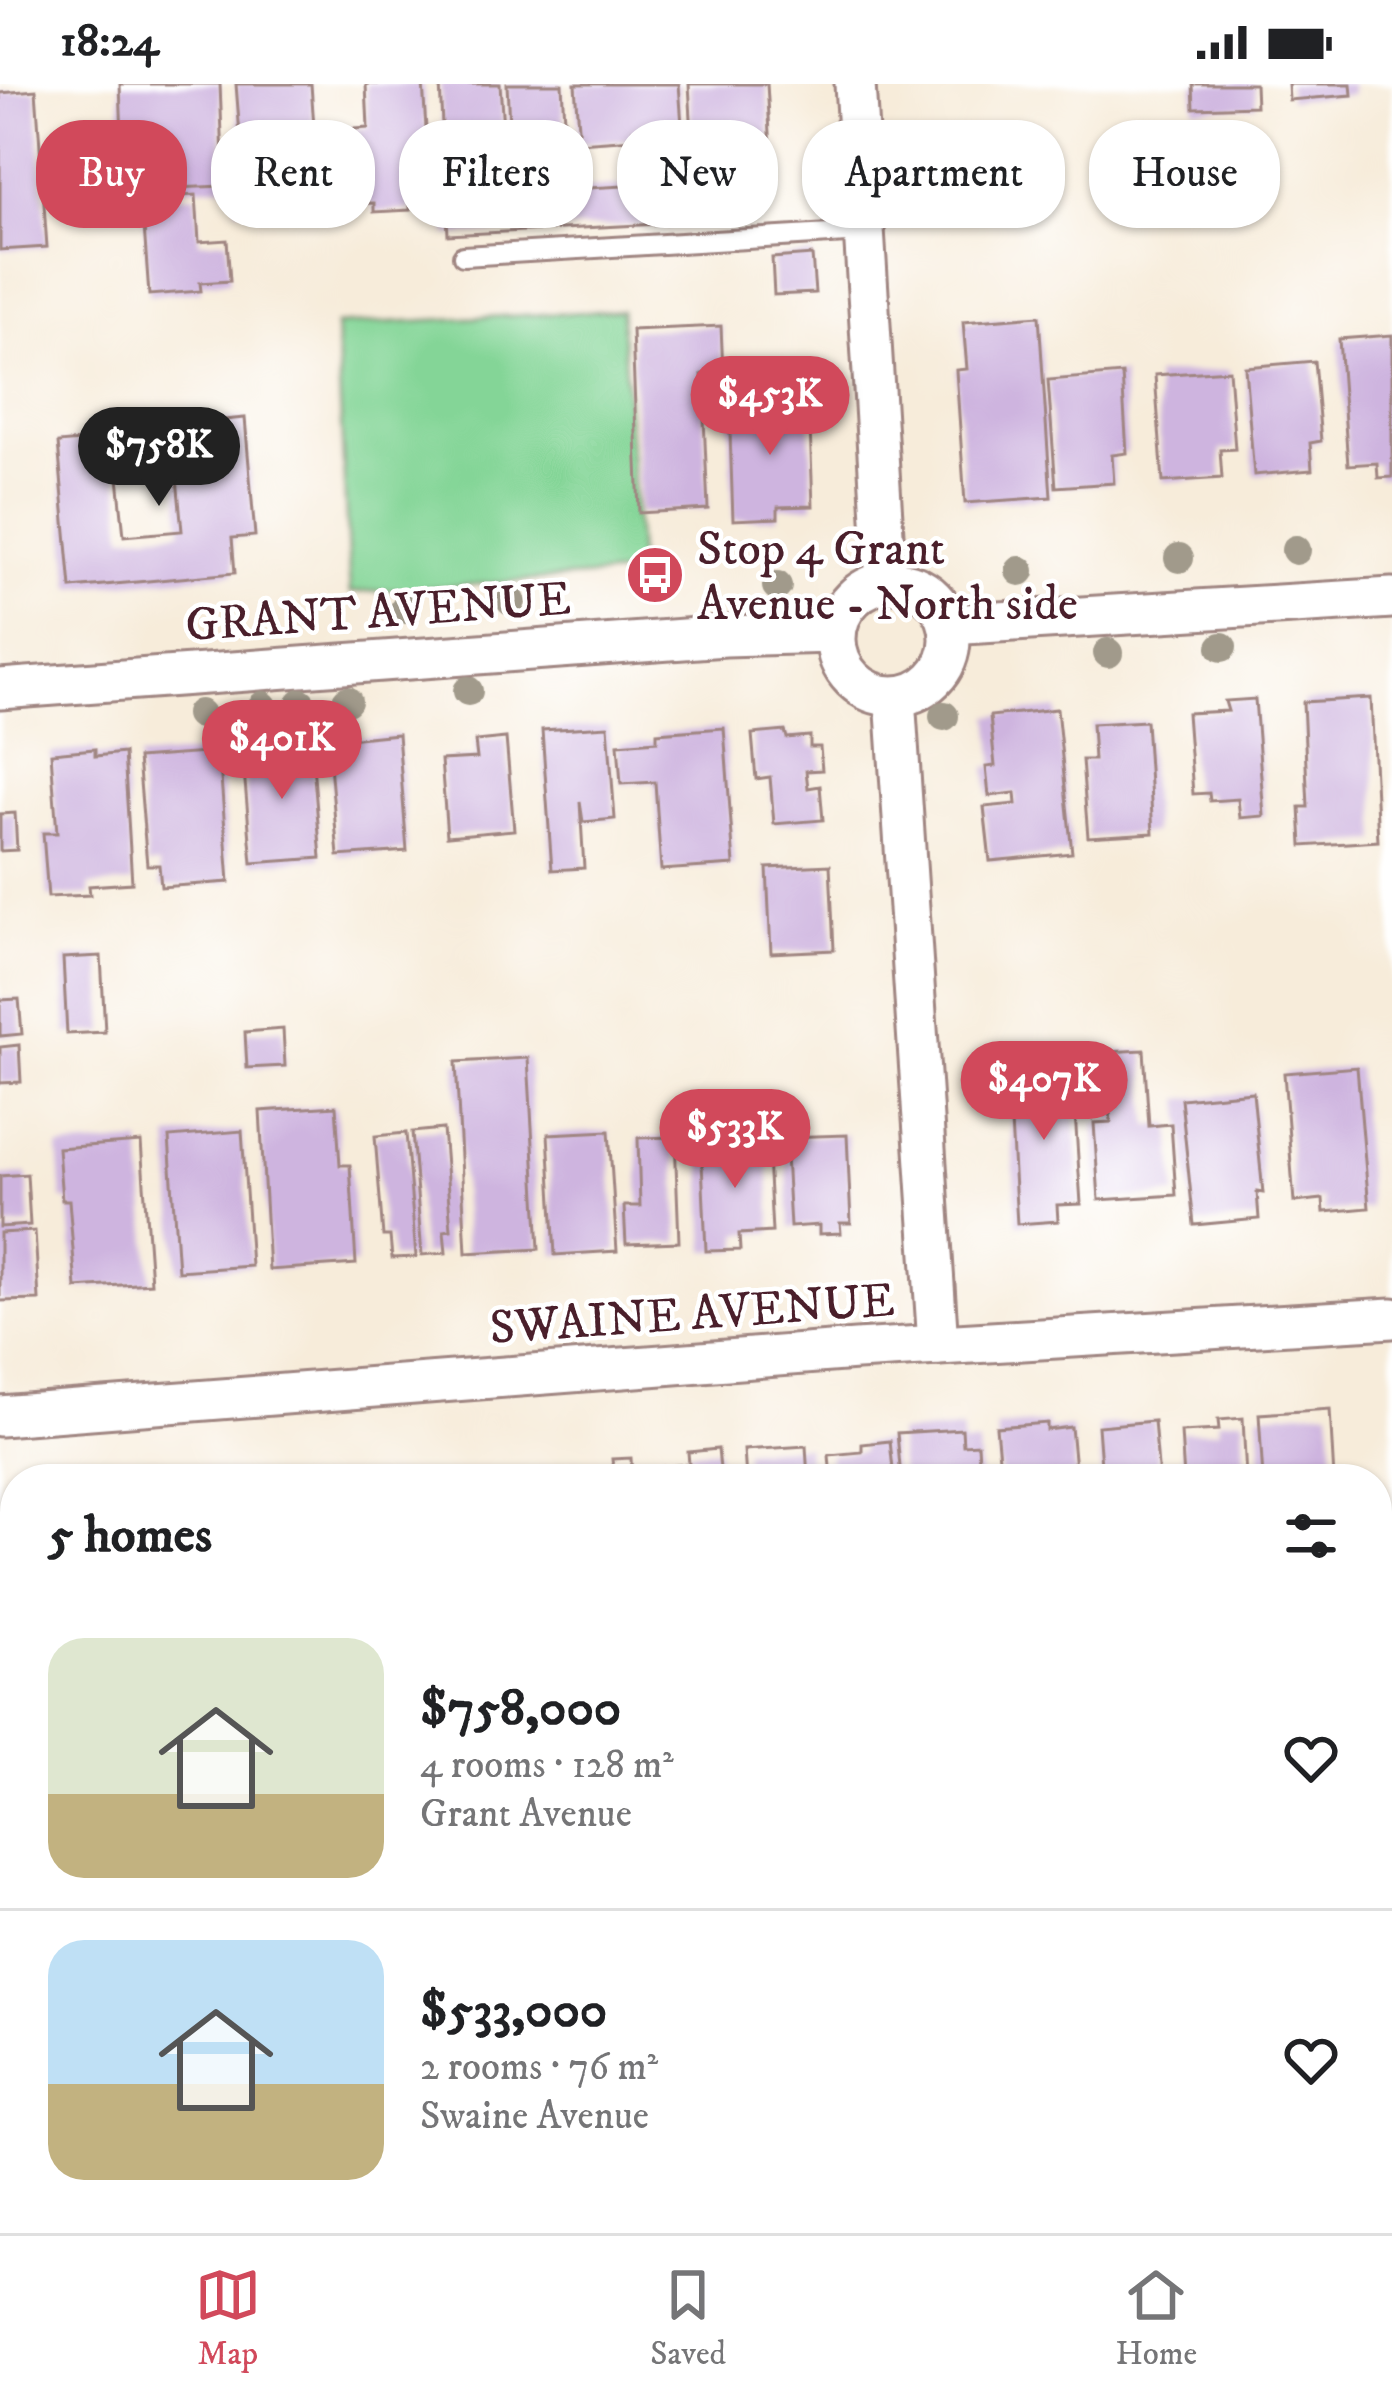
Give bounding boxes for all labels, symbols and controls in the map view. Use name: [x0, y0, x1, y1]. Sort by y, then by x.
text: 18:24: [60, 14, 159, 70]
chip: Buy: [36, 120, 187, 228]
chip: Rent: [211, 120, 375, 228]
chip: Filters: [399, 120, 593, 228]
chip: New: [617, 120, 778, 228]
chip: Apartment: [802, 120, 1065, 228]
chip: House: [1089, 120, 1280, 228]
pin: $453K: [686, 356, 854, 458]
text: $453K: [718, 370, 822, 419]
pin: $758K: [75, 407, 243, 509]
text: $758K: [105, 421, 213, 470]
place label: Stop 4 Grant Avenue - North side: [697, 520, 1078, 635]
bus stop icon: Stop 4 Grant Avenue - North side: [624, 544, 686, 606]
street label: GRANT AVENUE: [183, 570, 573, 656]
pin: $401K: [198, 700, 366, 802]
text: $401K: [229, 714, 335, 763]
pin: $407K: [960, 1041, 1128, 1143]
text: $407K: [988, 1055, 1100, 1104]
pin: $533K: [651, 1089, 819, 1191]
text: $533K: [686, 1103, 784, 1152]
street label: SWAINE AVENUE: [488, 1271, 897, 1359]
icon: filters: [1278, 1503, 1344, 1569]
text: 5 homes: [48, 1504, 212, 1568]
text: $758,000: [420, 1677, 621, 1741]
icon: home: [144, 1686, 288, 1830]
icon: heart: [1278, 1725, 1344, 1791]
text: 4 rooms · 128 m²: [420, 1741, 674, 1790]
text: Grant Avenue: [420, 1790, 632, 1839]
text: $533,000: [420, 1979, 607, 2043]
icon: home: [144, 1988, 288, 2132]
icon: heart: [1278, 2027, 1344, 2093]
text: 2 rooms · 76 m²: [420, 2043, 658, 2092]
text: Swaine Avenue: [420, 2092, 649, 2141]
tab: Map: [195, 2262, 261, 2375]
tab: Saved: [650, 2262, 726, 2375]
tab: Home: [1116, 2262, 1197, 2375]

